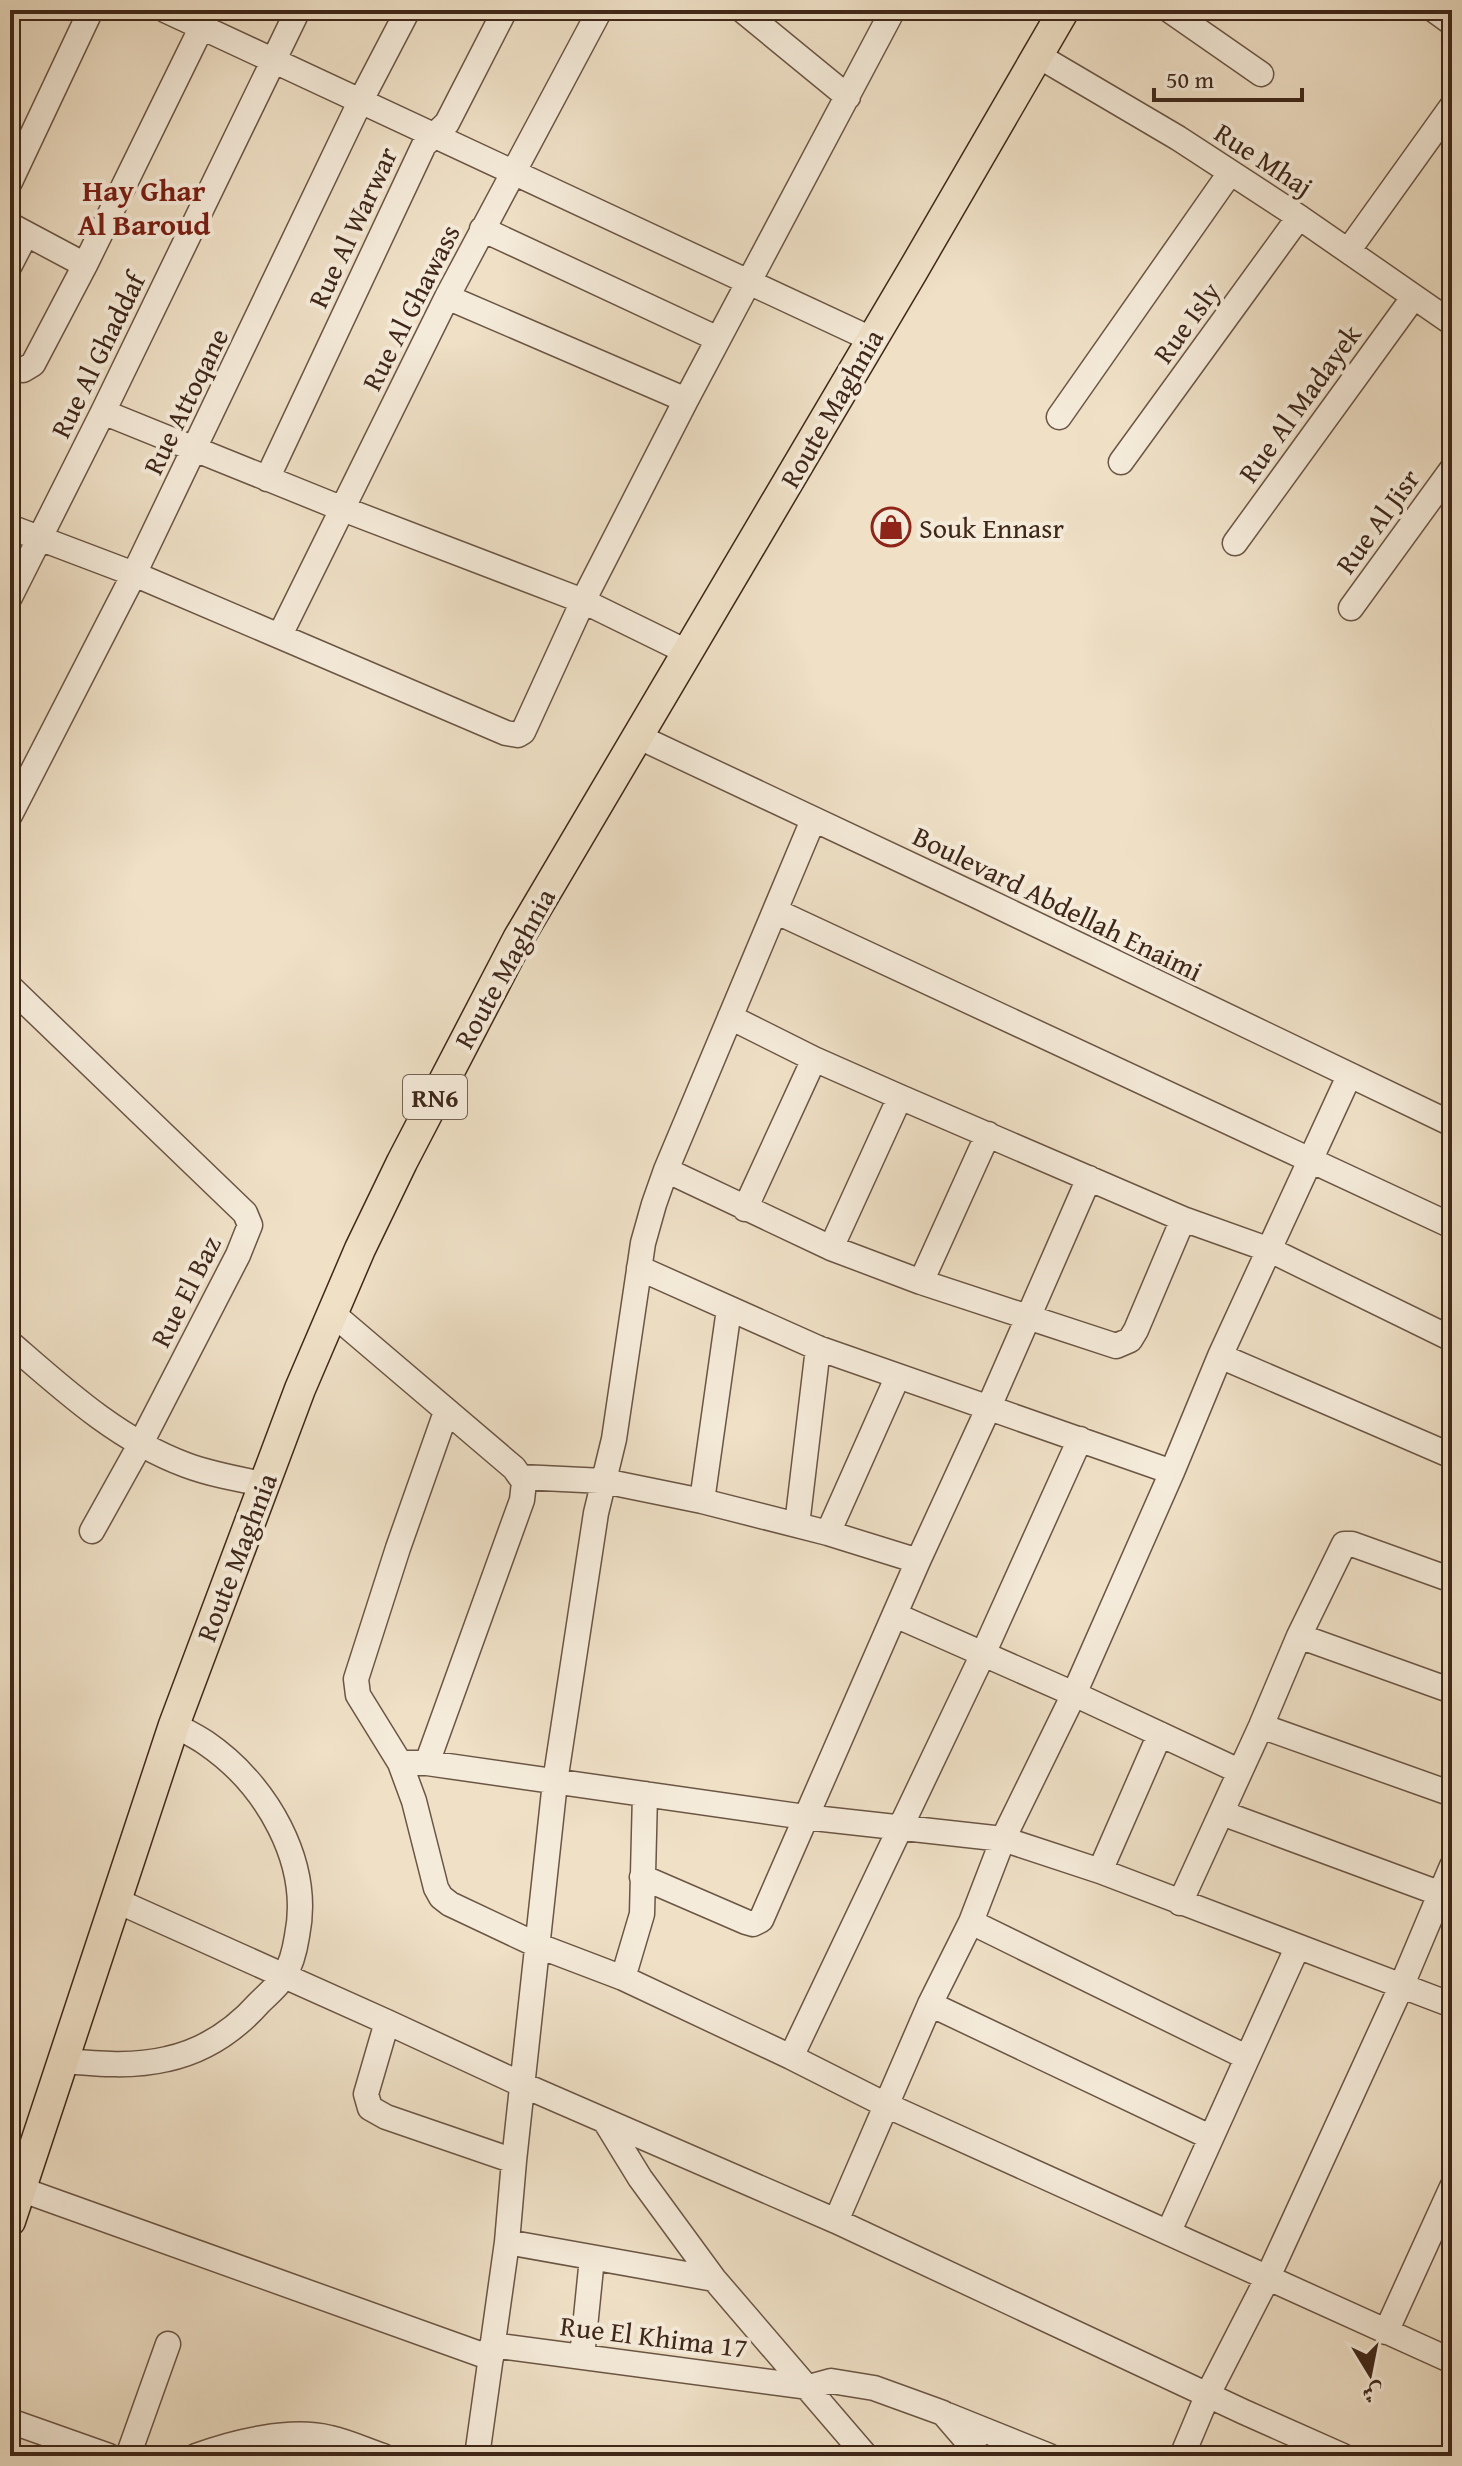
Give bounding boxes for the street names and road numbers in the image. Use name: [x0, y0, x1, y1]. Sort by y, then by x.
street label: Rue Mhaj: [1207, 112, 1321, 206]
street label: Rue Al Warwar: [297, 139, 407, 314]
street label: Rue Al Ghawass: [351, 217, 469, 397]
street label: Rue Al Ghaddaf: [39, 263, 156, 444]
street label: Rue Isly: [1142, 273, 1230, 371]
street label: Rue Al Madayek: [1228, 315, 1371, 491]
street label: Route Maghnia: [769, 320, 893, 495]
street label: Rue Attoqane: [132, 321, 238, 481]
street label: Rue Al Jisr: [1325, 460, 1429, 582]
street label: Boulevard Abdellah Enaimi: [906, 815, 1210, 991]
street label: Route Maghnia: [443, 880, 565, 1056]
road number: RN6: [403, 1075, 467, 1119]
street label: Rue El Baz: [139, 1228, 231, 1354]
street label: Route Maghnia: [185, 1466, 287, 1647]
street label: Rue El Khima 17: [558, 2304, 750, 2368]

